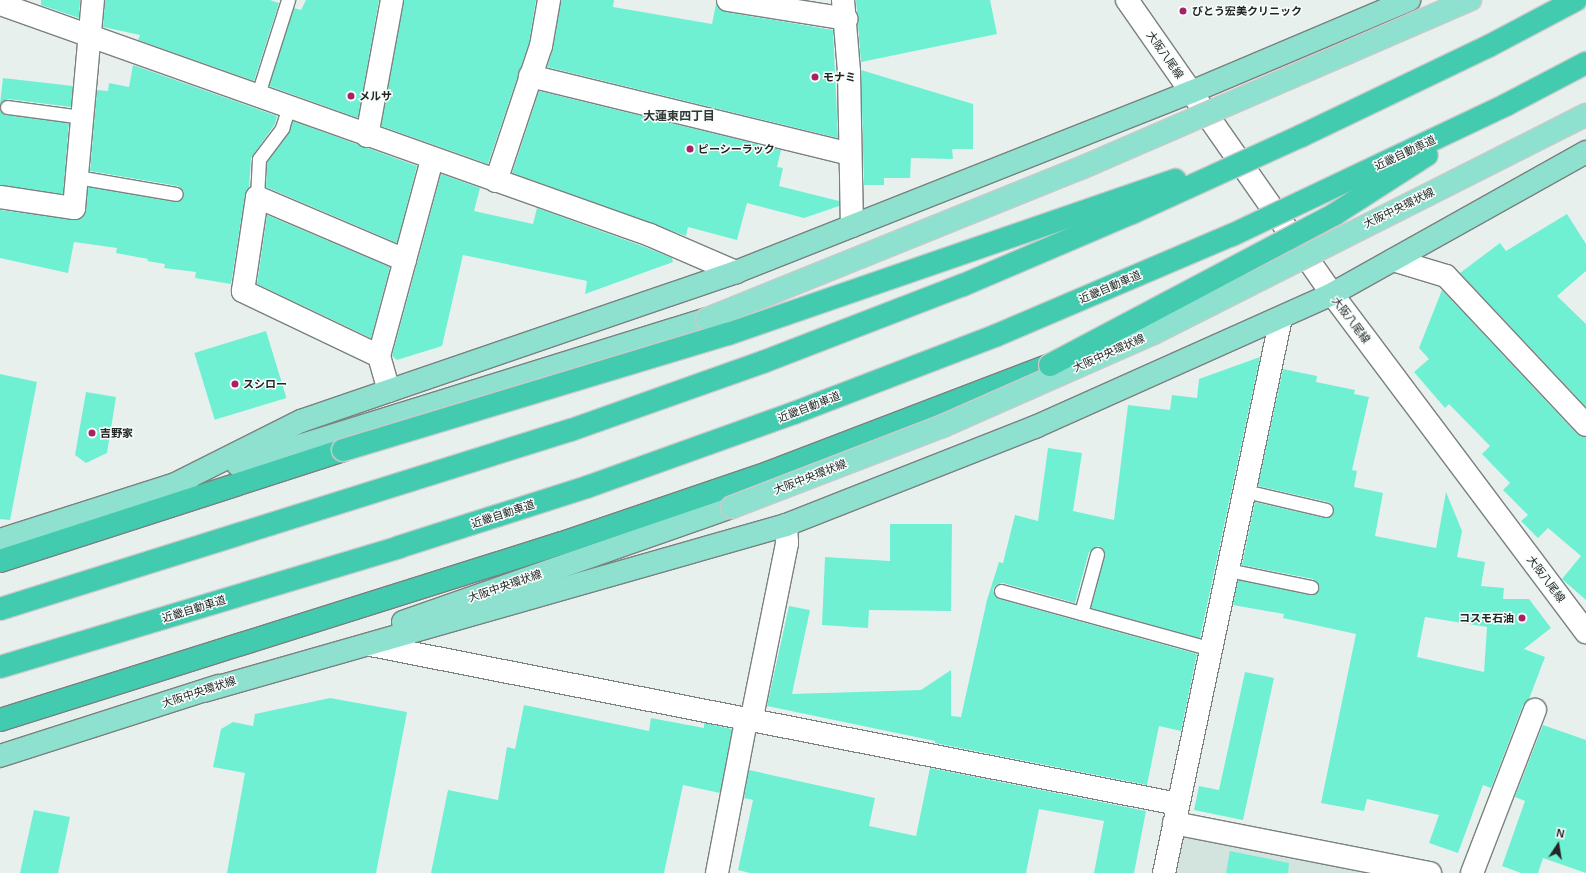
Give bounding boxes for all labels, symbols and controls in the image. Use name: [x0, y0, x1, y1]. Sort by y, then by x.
place label: びとう宏美クリニック: [1192, 4, 1302, 18]
marker: びとう宏美クリニック: [1177, 5, 1189, 17]
street label: 大阪八尾線: [1144, 29, 1186, 81]
place label: モナミ: [823, 70, 856, 84]
marker: モナミ: [810, 72, 820, 82]
place label: メルサ: [359, 89, 392, 103]
marker: メルサ: [346, 91, 356, 101]
district label: 大蓮東四丁目: [643, 110, 715, 124]
street label: 近畿自動車道: [1372, 133, 1438, 173]
place label: ピーシーラック: [698, 142, 775, 156]
marker: ピーシーラック: [685, 144, 695, 154]
street label: 大阪中央環状線: [1362, 185, 1436, 231]
street label: 近畿自動車道: [1077, 268, 1143, 306]
street label: 大阪八尾線: [1329, 294, 1373, 346]
street label: 大阪中央環状線: [1071, 331, 1147, 375]
place label: スシロー: [243, 377, 287, 391]
marker: スシロー: [230, 379, 240, 389]
street label: 近畿自動車道: [776, 389, 842, 425]
place label: 吉野家: [100, 426, 133, 440]
marker: 吉野家: [87, 428, 97, 438]
street label: 大阪中央環状線: [772, 457, 848, 497]
street label: 近畿自動車道: [470, 498, 536, 530]
street label: 大阪八尾線: [1524, 553, 1568, 605]
street label: 大阪中央環状線: [466, 567, 544, 605]
street label: 近畿自動車道: [161, 593, 227, 625]
place label: コスモ石油: [1459, 611, 1514, 625]
marker: コスモ石油: [1517, 613, 1527, 623]
street label: 大阪中央環状線: [160, 674, 238, 710]
north arrow: [1538, 825, 1578, 865]
text: N: [1555, 827, 1566, 840]

